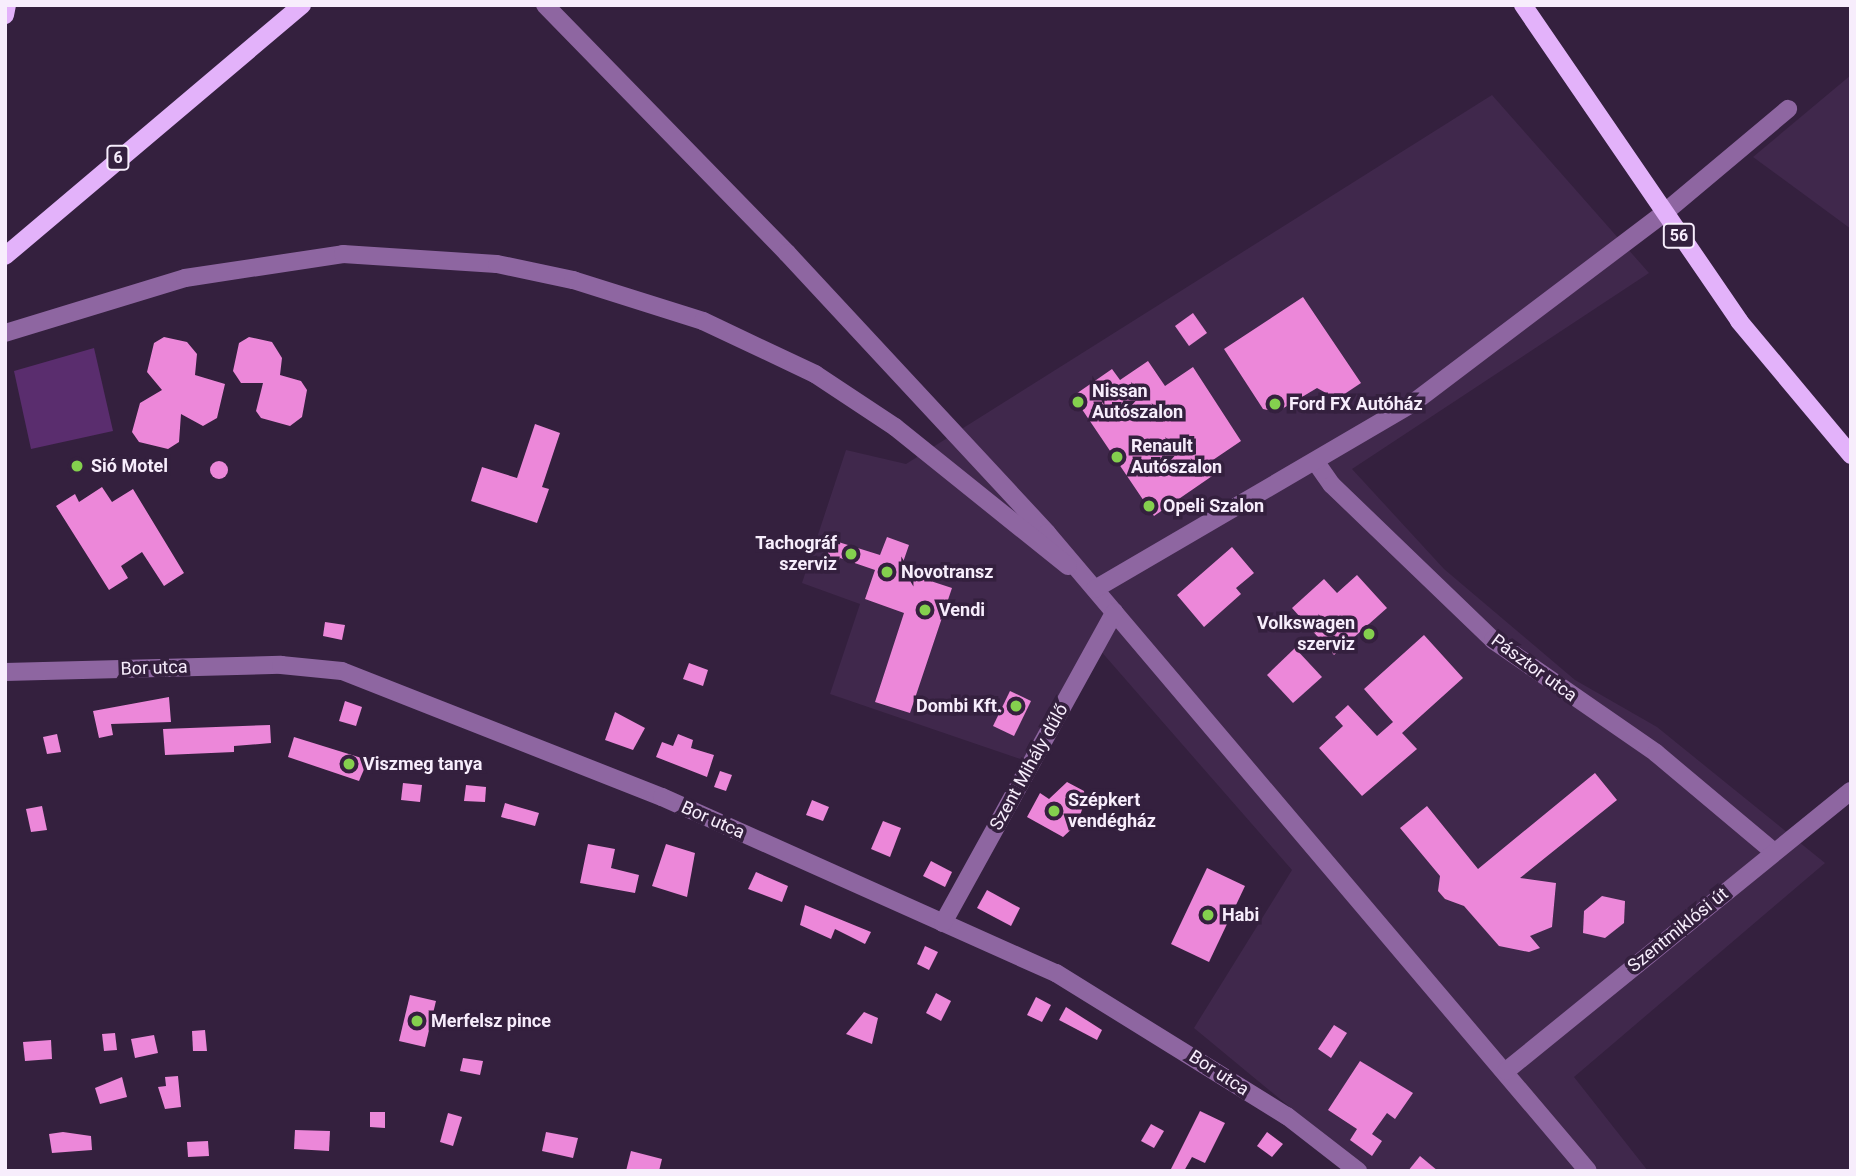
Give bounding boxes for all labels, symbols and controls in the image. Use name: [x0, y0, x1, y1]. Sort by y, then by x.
road number: 6: [106, 146, 130, 170]
road number: 56: [1662, 224, 1696, 248]
place label: Nissan Autószalon: [1092, 381, 1183, 424]
place label: Ford FX Autóház: [1289, 393, 1423, 415]
marker: Nissan Autószalon: [1070, 394, 1086, 410]
marker: Ford FX Autóház: [1267, 396, 1283, 412]
place label: Renault Autószalon: [1131, 436, 1222, 478]
marker: Renault Autószalon: [1109, 449, 1125, 465]
place label: Sió Motel: [91, 455, 168, 477]
marker: Sió Motel: [69, 458, 85, 474]
place label: Opeli Szalon: [1163, 495, 1264, 517]
marker: Opeli Szalon: [1141, 498, 1157, 514]
place label: Tachográf szerviz: [755, 533, 837, 576]
marker: Tachográf szerviz: [843, 546, 859, 562]
place label: Novotransz: [901, 561, 993, 583]
marker: Novotransz: [879, 564, 895, 580]
place label: Vendi: [939, 599, 985, 621]
marker: Vendi: [917, 602, 933, 618]
place label: Volkswagen szerviz: [1257, 613, 1355, 656]
marker: Volkswagen szerviz: [1361, 626, 1377, 642]
street label: Pásztor utca: [1487, 630, 1581, 706]
street label: Bor utca: [120, 656, 188, 680]
place label: Dombi Kft.: [916, 695, 1002, 717]
marker: Dombi Kft.: [1008, 698, 1024, 714]
street label: Szent Mihály dűlő: [985, 700, 1073, 834]
place label: Viszmeg tanya: [363, 753, 482, 775]
marker: Viszmeg tanya: [341, 756, 357, 772]
place label: Szépkert vendégház: [1068, 790, 1156, 832]
street label: Bor utca: [678, 796, 748, 844]
marker: Szépkert vendégház: [1046, 803, 1062, 819]
street label: Szentmiklósi út: [1624, 883, 1732, 977]
place label: Habi: [1222, 904, 1259, 926]
marker: Habi: [1200, 907, 1216, 923]
place label: Merfelsz pince: [431, 1010, 551, 1032]
marker: Merfelsz pince: [409, 1013, 425, 1029]
street label: Bor utca: [1185, 1046, 1253, 1100]

